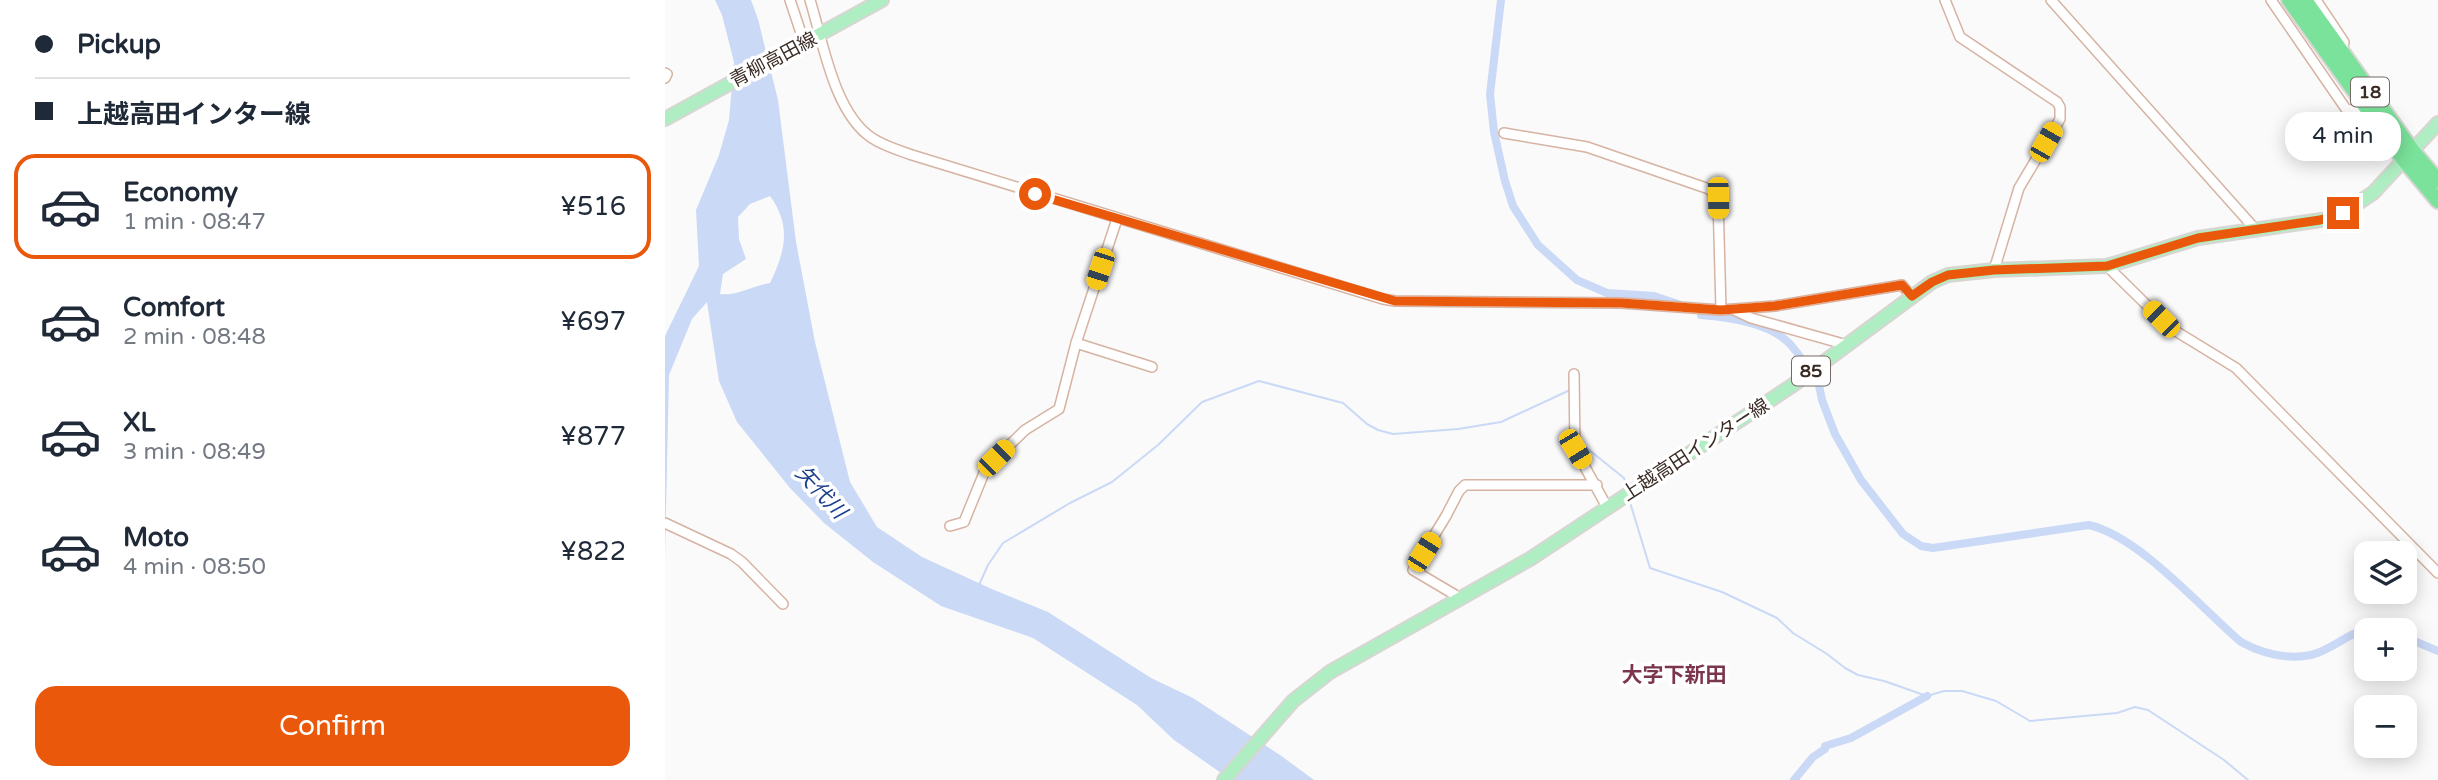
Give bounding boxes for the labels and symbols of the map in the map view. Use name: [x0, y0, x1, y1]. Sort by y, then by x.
street label: 青柳高田線: [726, 28, 821, 92]
road number: 18: [2351, 78, 2389, 106]
callout: 4 min: [2285, 111, 2401, 160]
car: [2027, 119, 2066, 165]
car: [1708, 177, 1729, 219]
route start: [1019, 178, 1051, 210]
route end: [2327, 197, 2359, 229]
car: [1084, 246, 1117, 292]
car: [2139, 297, 2184, 341]
road number: 85: [1792, 356, 1830, 386]
street label: 上越高田インター線: [1618, 394, 1773, 506]
car: [1556, 426, 1595, 472]
car: [974, 436, 1019, 480]
water label: 矢代川: [790, 461, 853, 525]
car: [1404, 529, 1445, 575]
district label: 大字下新田: [1622, 663, 1727, 688]

